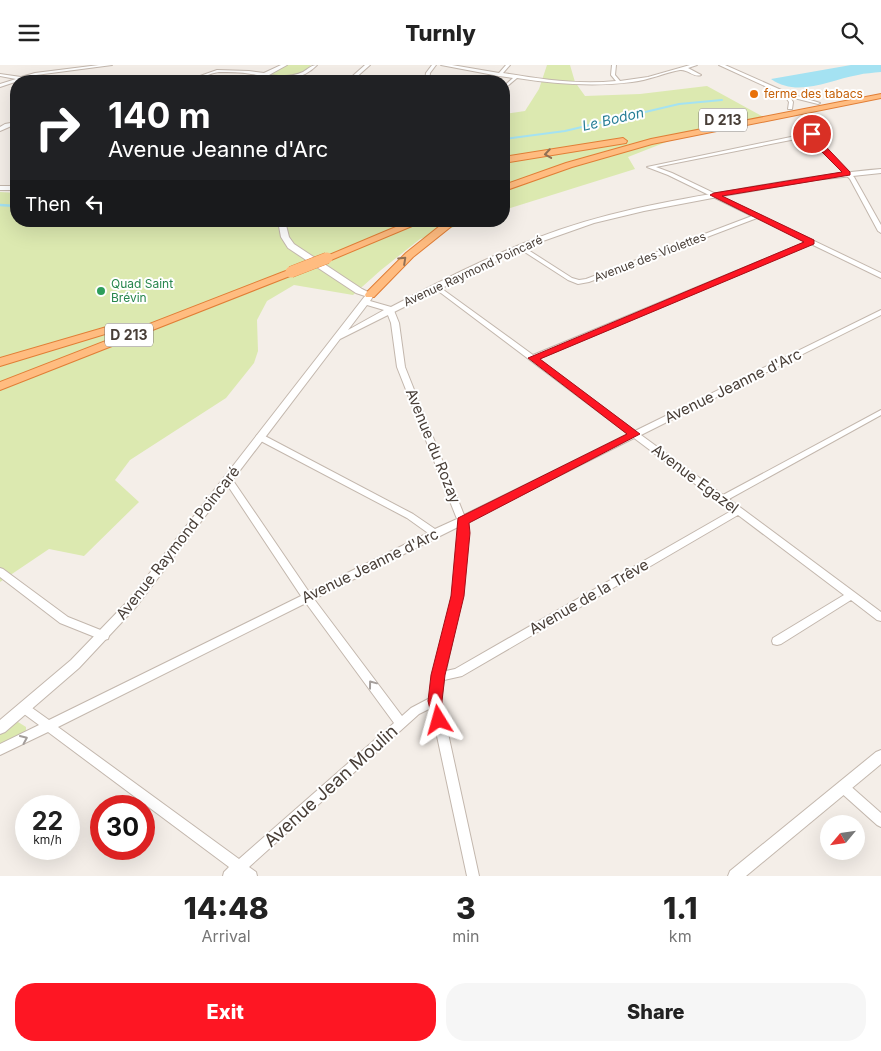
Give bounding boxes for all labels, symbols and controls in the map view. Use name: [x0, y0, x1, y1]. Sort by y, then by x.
icon: menu: [15, 19, 43, 47]
icon: search: [838, 19, 866, 47]
text: Turnly: [405, 20, 476, 46]
place label: ferme des tabacs: [764, 86, 863, 101]
marker: ferme des tabacs: [748, 88, 760, 100]
text: 140 m: [108, 94, 211, 136]
icon: right: [25, 95, 90, 160]
water label: Le Bodon: [580, 103, 645, 134]
road number: D 213: [699, 109, 747, 131]
pin: [791, 113, 833, 155]
icon: arrive: [798, 120, 826, 148]
text: Avenue Jeanne d'Arc: [108, 136, 328, 162]
one-way arrow: [544, 148, 553, 158]
icon: left: [81, 190, 109, 218]
text: Then: [25, 193, 71, 216]
street label: Avenue des Violettes: [592, 228, 708, 285]
street label: Avenue Raymond Poincaré: [401, 232, 545, 309]
one-way arrow: [398, 257, 407, 266]
place label: Quad Saint Brévin: [111, 276, 173, 305]
marker: Quad Saint Brévin: [95, 285, 107, 297]
road number: D 213: [105, 323, 153, 347]
street label: Avenue Jeanne d'Arc: [661, 344, 804, 427]
street label: Avenue du Rozay: [402, 386, 465, 507]
street label: Avenue Egazel: [648, 440, 743, 517]
street label: Avenue Raymond Poincaré: [112, 462, 244, 623]
street label: Avenue Jeanne d'Arc: [298, 524, 441, 607]
street label: Avenue de la Trêve: [526, 555, 652, 639]
one-way arrow: [370, 681, 378, 690]
position arrow: [412, 693, 464, 745]
street label: Avenue Jean Moulin: [260, 720, 402, 851]
one-way arrow: [19, 735, 28, 745]
speed limit sign: 30: [90, 795, 155, 860]
text: 22: [32, 806, 63, 836]
north arrow: [820, 815, 865, 860]
map controls: [820, 815, 865, 860]
text: km/h: [33, 832, 62, 847]
text: 14:48: [184, 890, 269, 926]
text: 3: [456, 890, 476, 926]
text: 1.1: [663, 890, 697, 926]
text: Arrival: [201, 926, 251, 946]
text: min: [452, 926, 480, 946]
text: km: [669, 926, 692, 946]
button: Exit: [15, 983, 436, 1041]
button: Share: [446, 983, 866, 1041]

